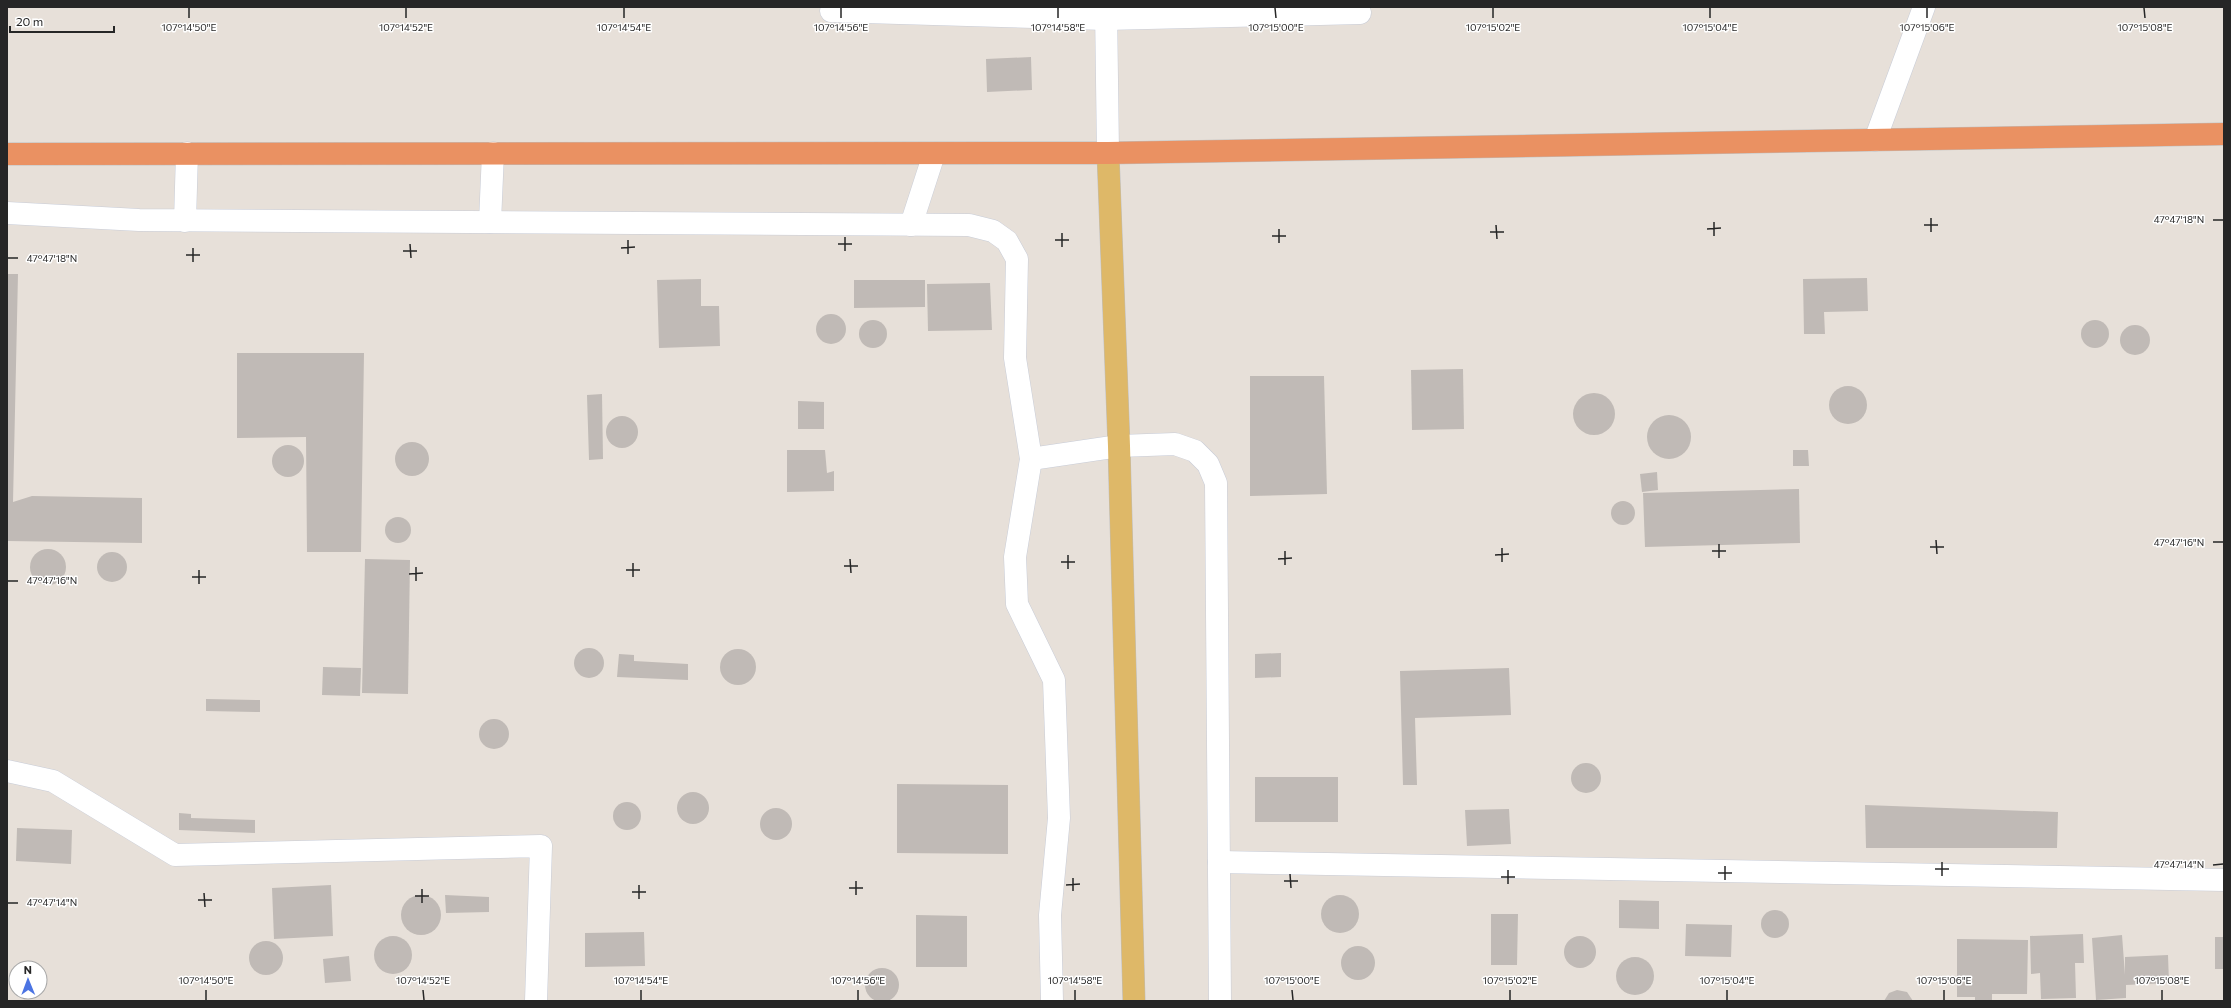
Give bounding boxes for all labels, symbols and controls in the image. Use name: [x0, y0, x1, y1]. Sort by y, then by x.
scale bar: [10, 8, 114, 34]
text: 20 m: [16, 14, 43, 28]
text: 107°14'50"E: [161, 21, 217, 33]
text: 107°14'52"E: [379, 21, 433, 33]
text: 107°14'54"E: [597, 21, 651, 33]
text: 107°14'56"E: [814, 21, 868, 33]
text: 107°14'58"E: [1031, 21, 1085, 33]
text: 107°15'00"E: [1248, 21, 1304, 33]
text: 107°15'02"E: [1466, 21, 1520, 33]
text: 107°15'04"E: [1682, 21, 1738, 33]
text: 107°15'06"E: [1899, 21, 1955, 33]
text: 107°15'08"E: [2117, 21, 2173, 33]
text: 47°47'18"N: [2154, 213, 2204, 225]
text: 47°47'18"N: [27, 252, 77, 264]
text: 47°47'16"N: [2154, 536, 2204, 548]
text: 47°47'16"N: [27, 574, 77, 586]
text: 47°47'14"N: [2154, 858, 2204, 870]
text: 47°47'14"N: [27, 896, 77, 908]
north arrow: [8, 960, 48, 1000]
text: N: [24, 963, 32, 976]
text: 107°14'50"E: [178, 974, 234, 986]
text: 107°14'52"E: [396, 974, 450, 986]
text: 107°14'54"E: [614, 974, 668, 986]
text: 107°14'56"E: [831, 974, 885, 986]
text: 107°14'58"E: [1048, 974, 1102, 986]
text: 107°15'00"E: [1264, 974, 1320, 986]
text: 107°15'02"E: [1483, 974, 1537, 986]
text: 107°15'04"E: [1699, 974, 1755, 986]
text: 107°15'06"E: [1916, 974, 1972, 986]
text: 107°15'08"E: [2134, 974, 2190, 986]

